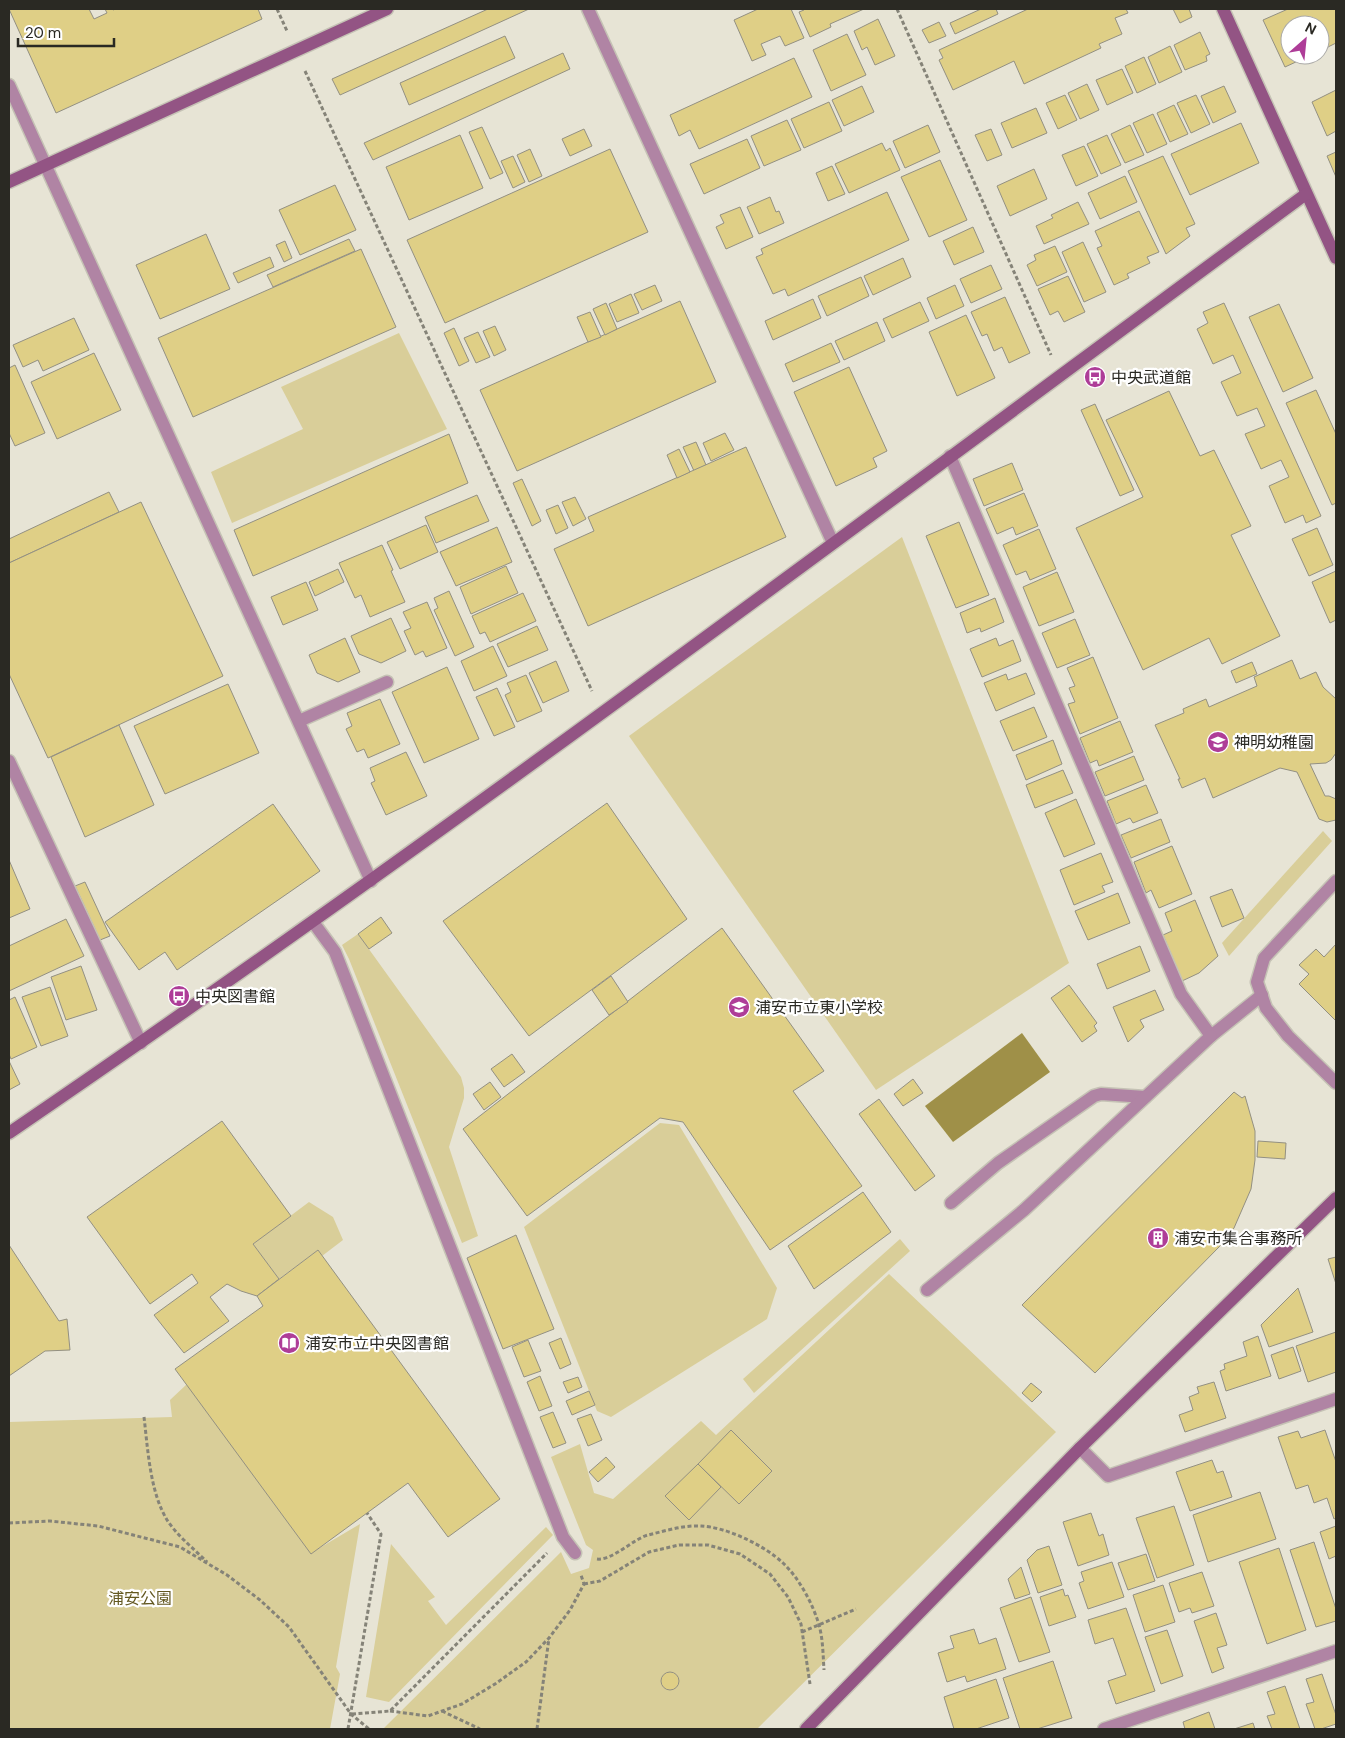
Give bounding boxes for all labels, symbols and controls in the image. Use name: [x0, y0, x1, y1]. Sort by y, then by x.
scale bar: [18, 15, 114, 47]
north arrow: [1280, 15, 1330, 65]
text: N: [1302, 18, 1320, 39]
text: 20 m: [25, 23, 61, 43]
bus stop icon: 中央武道館: [1083, 365, 1107, 389]
place label: 中央武道館: [1111, 367, 1191, 388]
school or university icon: 神明幼稚園: [1206, 730, 1230, 754]
place label: 神明幼稚園: [1234, 732, 1314, 753]
bus stop icon: 中央図書館: [167, 984, 191, 1008]
place label: 中央図書館: [195, 986, 275, 1007]
school or university icon: 浦安市立東小学校: [727, 995, 751, 1019]
place label: 浦安市立東小学校: [755, 997, 883, 1018]
building icon: 浦安市集合事務所: [1146, 1226, 1170, 1250]
place label: 浦安市集合事務所: [1174, 1228, 1302, 1249]
library icon: 浦安市立中央図書館: [277, 1331, 301, 1355]
place label: 浦安市立中央図書館: [305, 1333, 449, 1354]
park label: 浦安公園: [108, 1588, 172, 1609]

